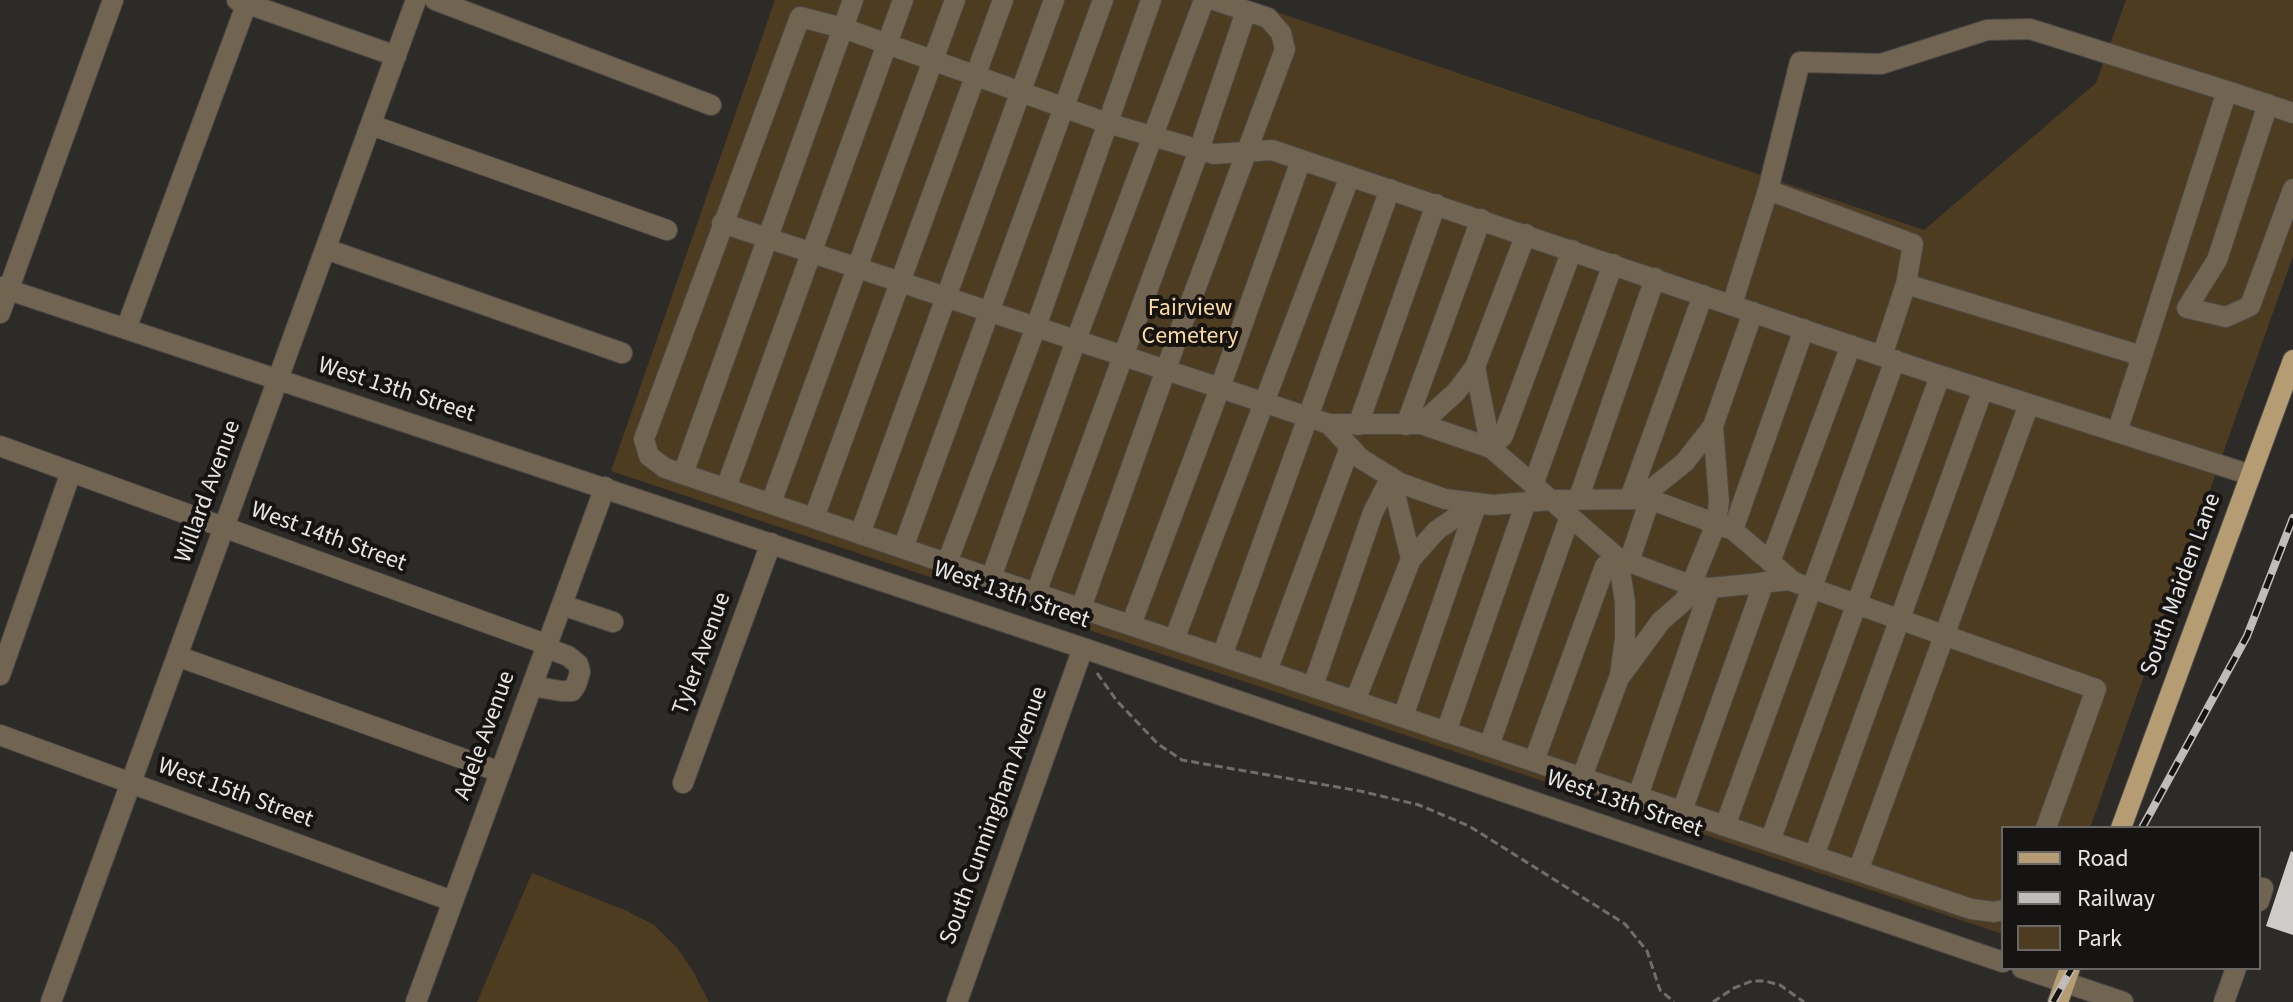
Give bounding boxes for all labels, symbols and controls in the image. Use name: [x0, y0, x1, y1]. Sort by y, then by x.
park label: Fairview Cemetery: [1142, 296, 1238, 352]
street label: West 13th Street: [314, 352, 478, 430]
street label: Willard Avenue: [170, 417, 248, 567]
street label: South Maiden Lane: [2136, 490, 2228, 680]
street label: West 14th Street: [246, 497, 410, 579]
street label: West 13th Street: [929, 556, 1093, 636]
street label: Tyler Avenue: [668, 589, 738, 719]
street label: Adele Avenue: [449, 668, 523, 804]
street label: South Cunningham Avenue: [935, 683, 1055, 949]
street label: West 15th Street: [153, 753, 317, 835]
street label: West 13th Street: [1542, 765, 1706, 845]
legend: [2001, 826, 2261, 970]
text: Road: [2077, 841, 2129, 876]
text: Railway: [2077, 881, 2155, 916]
text: Park: [2077, 921, 2122, 956]

